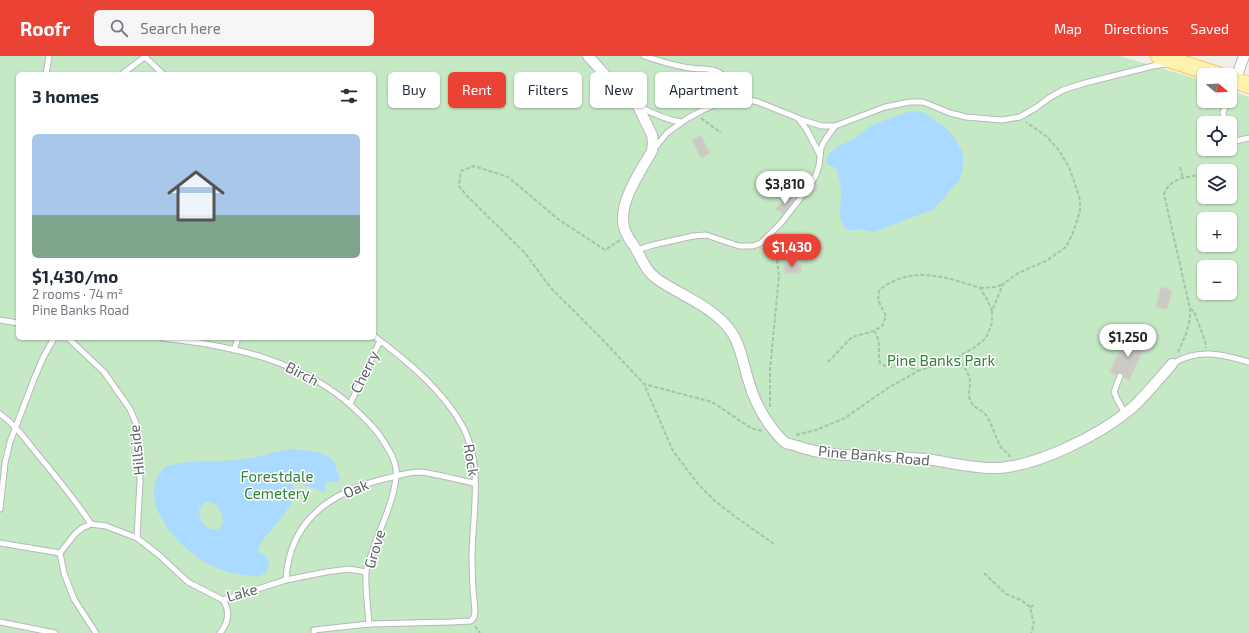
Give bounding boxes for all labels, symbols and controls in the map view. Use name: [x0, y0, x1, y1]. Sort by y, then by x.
search box: [94, 10, 374, 46]
text: Roofr: [20, 17, 70, 40]
icon: search: [108, 17, 130, 39]
text: Search here: [140, 19, 221, 37]
text: Map: [1054, 20, 1082, 37]
text: Directions: [1104, 20, 1169, 37]
text: Saved: [1191, 20, 1229, 37]
north arrow: [1197, 68, 1237, 108]
map controls: [1197, 68, 1237, 300]
chip: Buy: [388, 72, 440, 108]
chip: Rent: [448, 72, 506, 108]
chip: Filters: [514, 72, 582, 108]
chip: New: [590, 72, 647, 108]
chip: Apartment: [655, 72, 752, 108]
icon: filters: [338, 85, 360, 107]
text: 3 homes: [32, 86, 99, 106]
button: locate: [1197, 116, 1237, 156]
icon: home: [160, 160, 232, 232]
button: layers: [1197, 164, 1237, 204]
pin: $3,810: [752, 171, 818, 205]
text: $3,810: [765, 176, 805, 192]
button: +: [1197, 212, 1237, 252]
pin: $1,430: [759, 234, 825, 268]
text: $1,430: [772, 239, 812, 255]
button: −: [1197, 260, 1237, 300]
text: $1,430/mo: [32, 266, 118, 286]
text: 2 rooms · 74 m²: [32, 286, 123, 302]
text: Pine Banks Road: [32, 302, 129, 318]
pin: $1,250: [1095, 324, 1161, 358]
text: $1,250: [1108, 329, 1148, 345]
street label: Cherry: [346, 347, 382, 396]
park label: Pine Banks Park: [887, 351, 995, 369]
street label: Birch: [283, 357, 322, 389]
street label: Hillside: [124, 424, 148, 476]
street label: Pine Banks Road: [817, 441, 931, 469]
street label: Rock: [461, 442, 483, 478]
park label: Forestdale Cemetery: [241, 467, 313, 502]
street label: Oak: [340, 475, 371, 501]
street label: Grove: [360, 527, 388, 570]
street label: Lake: [224, 579, 259, 605]

